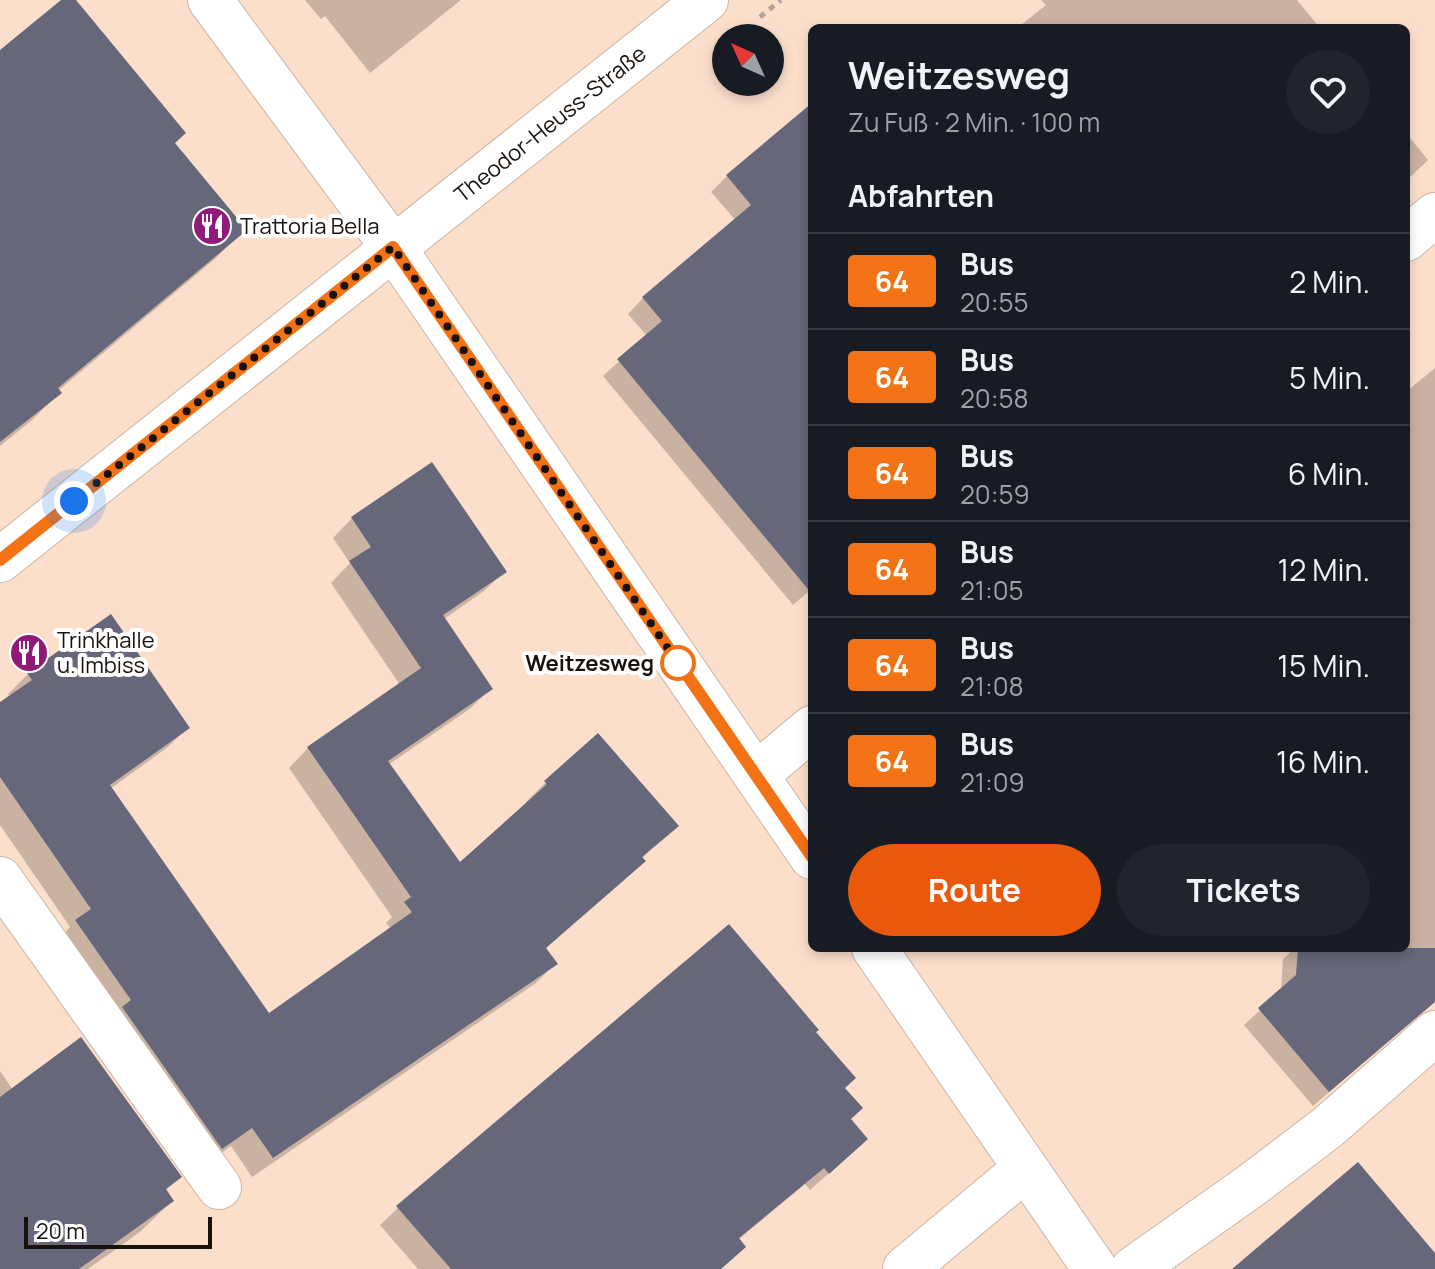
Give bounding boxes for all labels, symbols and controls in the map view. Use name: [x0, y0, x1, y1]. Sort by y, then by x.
north arrow: [712, 24, 784, 96]
map controls: [712, 24, 784, 96]
street label: Theodor-Heuss-Straße: [448, 38, 652, 209]
text: Weitzesweg: [848, 48, 1070, 100]
button: heart: [1286, 50, 1370, 134]
text: Zu Fuß · 2 Min. · 100 m: [848, 104, 1100, 140]
text: Abfahrten: [848, 175, 994, 216]
restaurant icon: Trattoria Bella: [191, 205, 233, 247]
place label: Trattoria Bella: [240, 211, 380, 241]
text: Bus: [960, 243, 1014, 284]
text: 2 Min.: [1289, 261, 1370, 302]
text: 64: [875, 262, 909, 300]
text: 20:55: [960, 284, 1028, 320]
text: Bus: [960, 339, 1014, 380]
text: 5 Min.: [1289, 357, 1370, 398]
text: 64: [875, 358, 909, 396]
text: 20:58: [960, 380, 1029, 416]
text: Bus: [960, 435, 1014, 476]
text: 6 Min.: [1288, 453, 1370, 494]
text: 64: [875, 454, 909, 492]
text: 20:59: [960, 476, 1030, 512]
your location: [54, 481, 94, 521]
text: Bus: [960, 531, 1014, 572]
text: 12 Min.: [1278, 549, 1370, 590]
text: 64: [875, 550, 909, 588]
text: 21:05: [960, 572, 1024, 608]
place label: Trinkhalle u. Imbiss: [57, 625, 155, 680]
text: Bus: [960, 627, 1014, 668]
restaurant icon: Trinkhalle u. Imbiss: [8, 632, 50, 674]
text: 15 Min.: [1277, 645, 1370, 686]
marker: Weitzesweg: [661, 646, 695, 680]
text: 64: [875, 646, 909, 684]
place label: Weitzesweg: [525, 648, 654, 678]
text: 21:08: [960, 668, 1024, 704]
text: Bus: [960, 723, 1014, 764]
text: 16 Min.: [1276, 741, 1370, 782]
text: 64: [875, 742, 909, 780]
text: 21:09: [960, 764, 1025, 800]
button: Route: [848, 844, 1101, 936]
button: Tickets: [1117, 844, 1370, 936]
scale bar: [24, 1213, 212, 1249]
text: 20 m: [36, 1216, 85, 1246]

